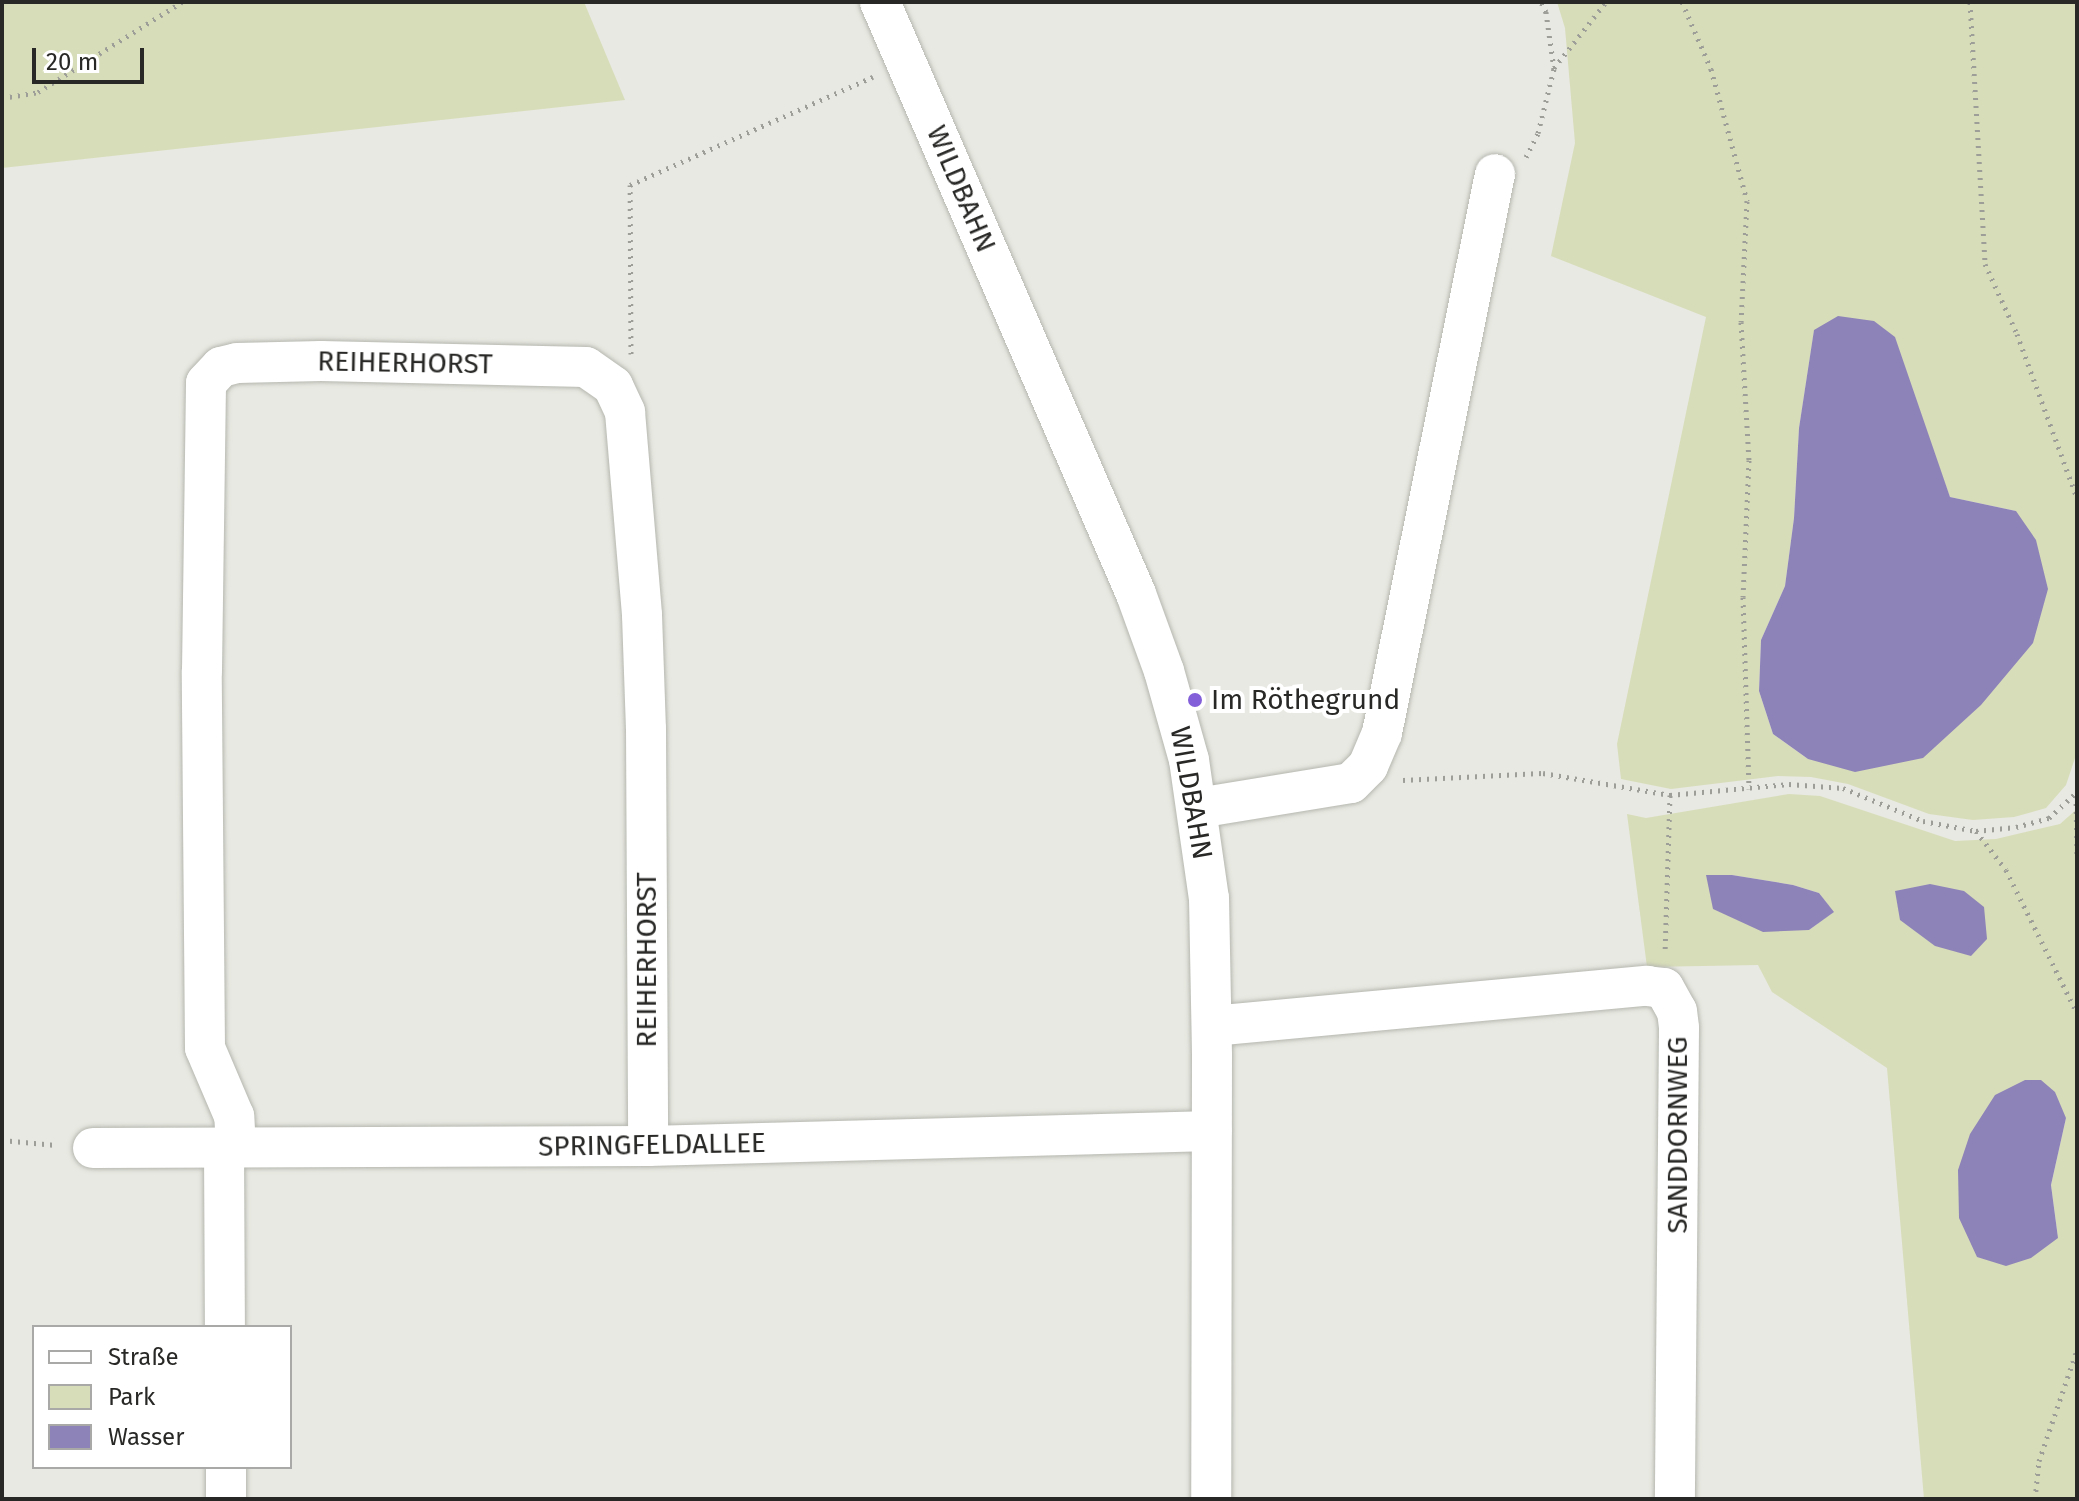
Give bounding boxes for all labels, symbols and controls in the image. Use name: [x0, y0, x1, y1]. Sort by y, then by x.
scale bar: [36, 32, 148, 82]
text: 20 m: [46, 48, 98, 76]
street label: WILDBAHN: [919, 121, 1003, 257]
street label: REIHERHORST: [317, 345, 493, 381]
place label: Im Röthegrund: [1211, 683, 1400, 717]
marker: Im Röthegrund: [1186, 691, 1204, 709]
street label: WILDBAHN: [1163, 724, 1219, 862]
street label: REIHERHORST: [630, 872, 664, 1048]
street label: SANDDORNWEG: [1661, 1036, 1695, 1234]
street label: SPRINGFELDALLEE: [538, 1126, 766, 1164]
legend: [32, 1325, 292, 1469]
text: Straße: [108, 1343, 179, 1371]
text: Park: [108, 1383, 155, 1411]
text: Wasser: [108, 1423, 184, 1451]

